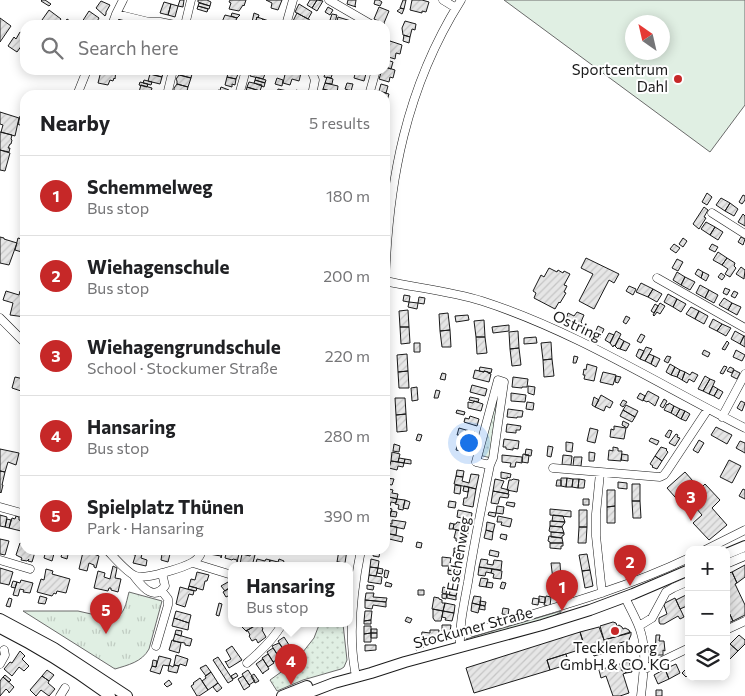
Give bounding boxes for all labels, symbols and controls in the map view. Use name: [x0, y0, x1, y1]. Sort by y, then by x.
north arrow: [625, 15, 670, 60]
search box: [20, 20, 390, 75]
icon: search: [38, 34, 66, 62]
text: Search here: [78, 36, 178, 59]
place label: Sportcentrum Dahl: [572, 60, 668, 95]
marker: Sportcentrum Dahl: [672, 73, 684, 85]
text: Nearby: [40, 110, 110, 135]
text: 5 results: [309, 113, 370, 132]
text: Schemmelweg: [87, 175, 213, 198]
text: 1: [52, 186, 60, 205]
text: 180 m: [326, 186, 370, 205]
text: Bus stop: [87, 198, 149, 217]
text: Wiehagenschule: [87, 255, 230, 278]
text: 2: [51, 266, 61, 285]
text: 200 m: [323, 266, 370, 285]
text: Bus stop: [87, 278, 149, 297]
street label: Ostring: [550, 306, 605, 344]
text: Wiehagengrundschule: [87, 335, 281, 358]
text: 3: [51, 346, 61, 365]
text: 220 m: [325, 346, 370, 365]
text: School · Stockumer Straße: [87, 358, 278, 377]
text: Hansaring: [87, 415, 176, 438]
text: 4: [51, 426, 61, 445]
text: 280 m: [324, 426, 370, 445]
your location: [456, 430, 482, 456]
text: Bus stop: [87, 438, 149, 457]
pin: 3: [675, 480, 707, 521]
text: Spielplatz Thünen: [87, 495, 244, 518]
text: 5: [51, 506, 61, 525]
text: 390 m: [324, 506, 370, 525]
street label: Eschenweg: [443, 515, 473, 593]
text: Park · Hansaring: [87, 518, 204, 537]
pin: 2: [614, 545, 646, 586]
map controls: [685, 546, 730, 681]
button: +: [685, 546, 730, 591]
popup: [228, 562, 353, 627]
pin: 1: [546, 570, 578, 611]
text: Hansaring: [246, 574, 335, 597]
button: −: [685, 591, 730, 636]
pin: 5: [90, 593, 122, 634]
text: Bus stop: [246, 597, 308, 616]
street label: Stockumer Straße: [411, 602, 535, 652]
marker: Tecklenborg GmbH & CO. KG: [609, 625, 621, 637]
button: layers: [685, 636, 730, 681]
place label: Tecklenborg GmbH & CO. KG: [560, 638, 670, 673]
pin: 4: [275, 644, 307, 685]

